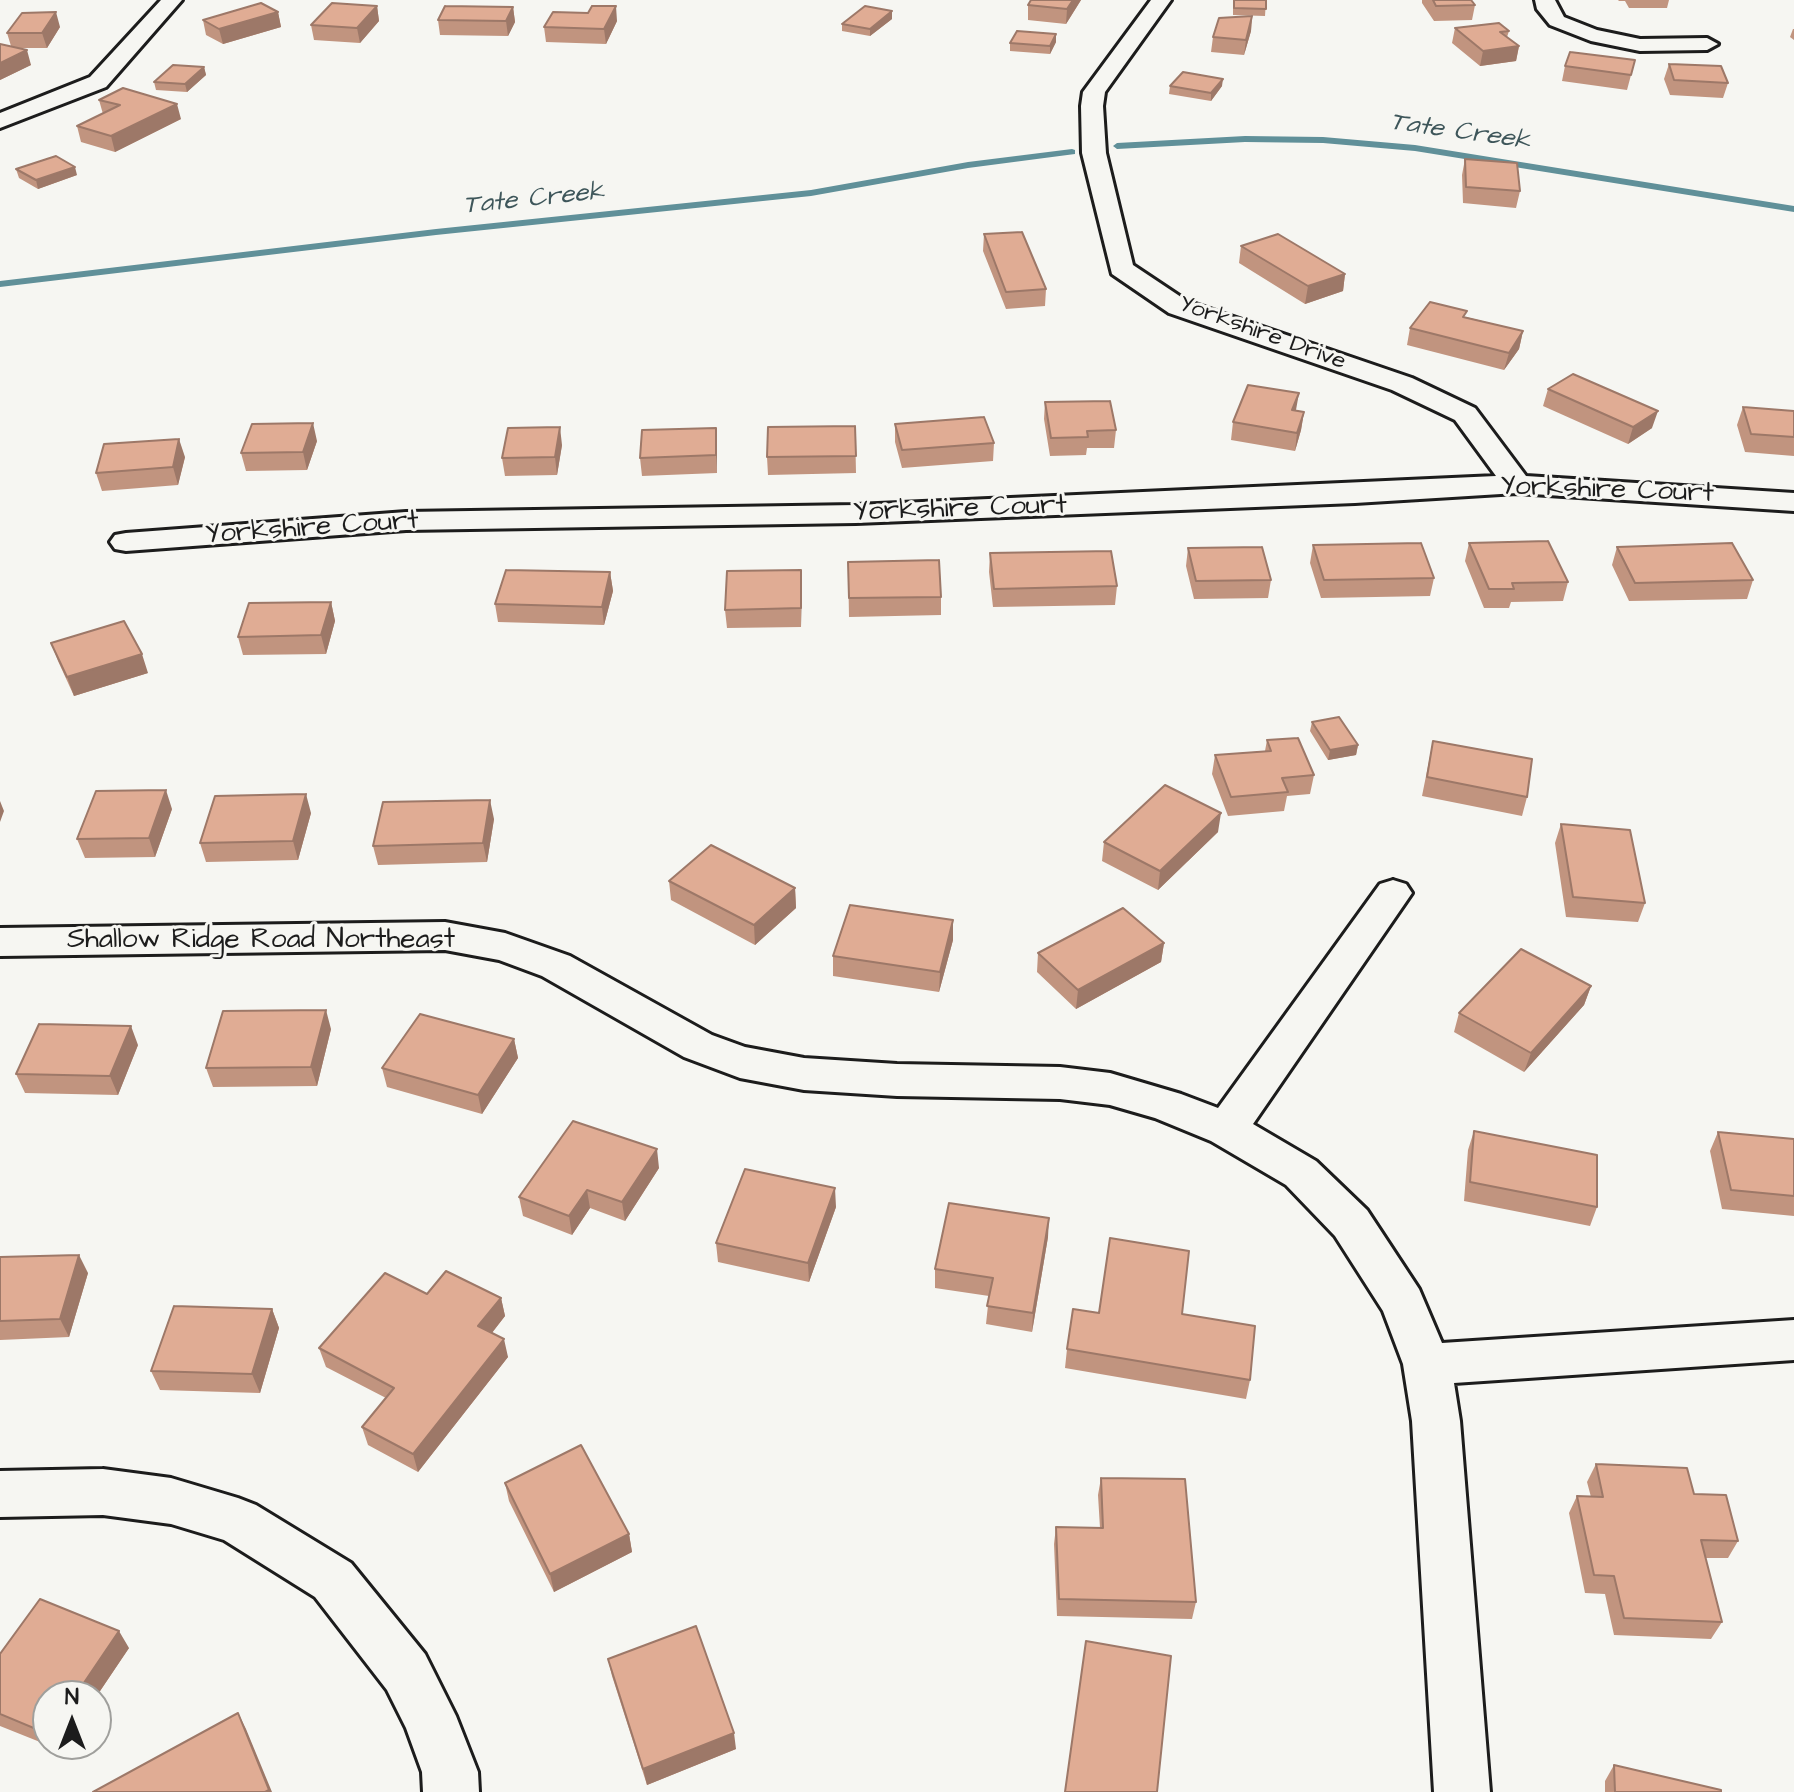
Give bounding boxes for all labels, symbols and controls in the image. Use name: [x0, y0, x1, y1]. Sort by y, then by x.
water label: Tate Creek: [1388, 108, 1532, 158]
water label: Tate Creek: [462, 177, 606, 223]
street label: Yorkshire Drive: [1175, 290, 1349, 378]
street label: Yorkshire Court: [1500, 470, 1714, 512]
street label: Yorkshire Court: [853, 489, 1067, 531]
street label: Yorkshire Court: [204, 505, 420, 553]
street label: Shallow Ridge Road Northeast: [67, 924, 455, 958]
north arrow: [32, 1680, 112, 1760]
text: N: [65, 1682, 79, 1713]

